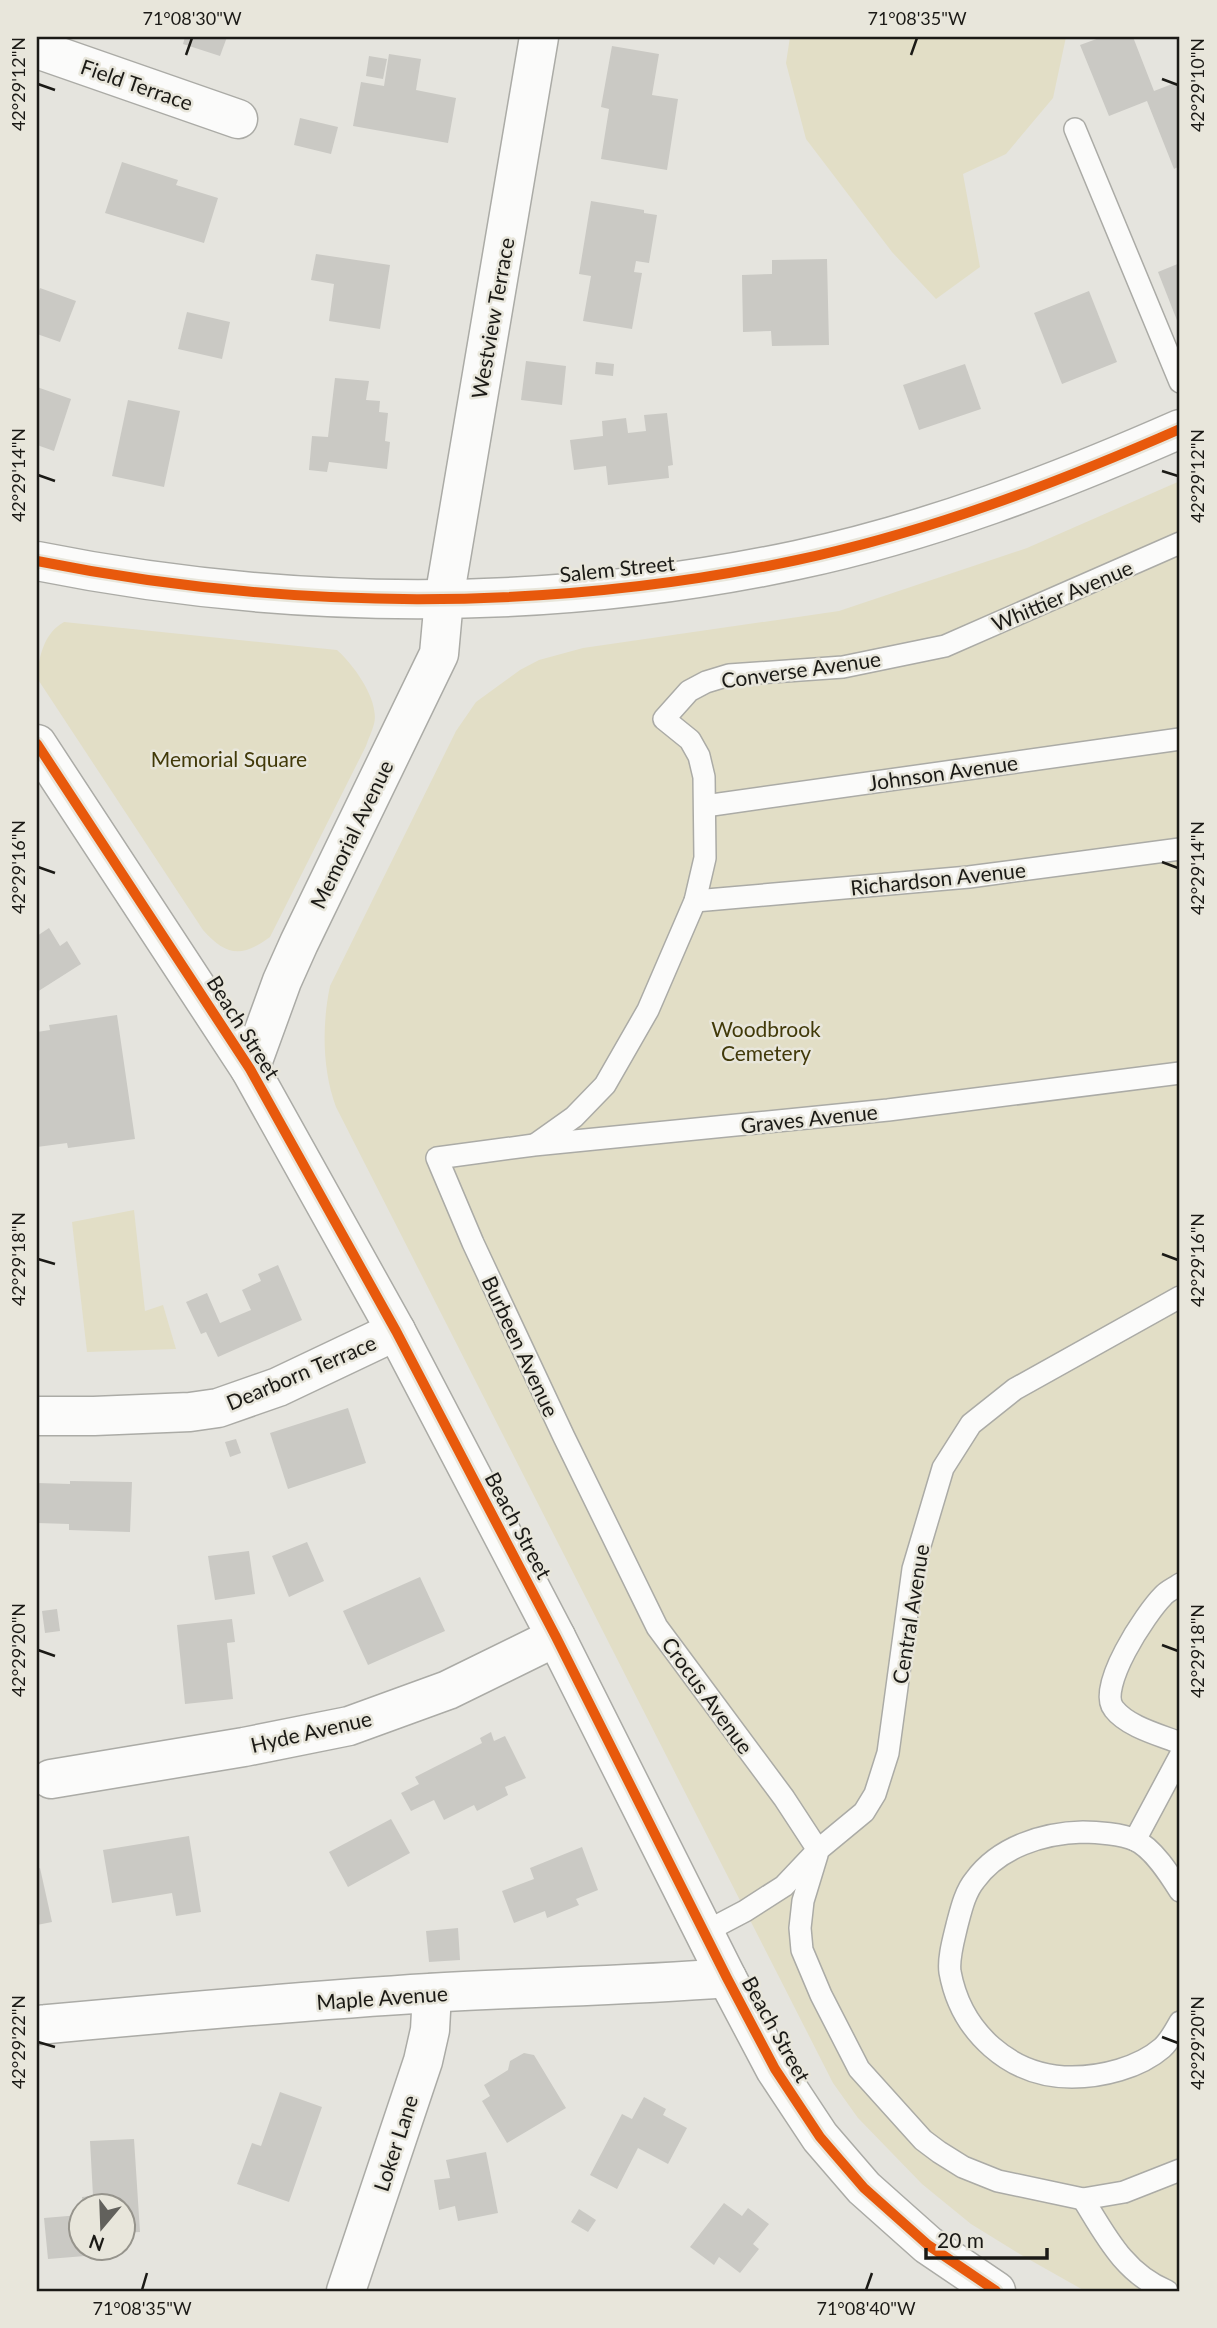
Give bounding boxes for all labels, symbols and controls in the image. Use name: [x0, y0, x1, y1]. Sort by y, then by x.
text: 71°08'30"W: [142, 7, 242, 29]
text: 71°08'35"W: [867, 7, 967, 29]
text: 42°29'12"N: [7, 37, 29, 131]
text: 42°29'10"N: [1186, 38, 1208, 132]
street label: Field Terrace: [78, 53, 196, 115]
street label: Westview Terrace: [466, 235, 518, 401]
text: 42°29'14"N: [7, 428, 29, 522]
text: 42°29'12"N: [1186, 429, 1208, 523]
street label: Salem Street: [558, 549, 676, 586]
street label: Whittier Avenue: [988, 554, 1136, 636]
street label: Converse Avenue: [720, 645, 882, 693]
park label: Memorial Square: [151, 746, 307, 771]
street label: Johnson Avenue: [867, 749, 1019, 795]
street label: Memorial Avenue: [304, 756, 398, 912]
text: 42°29'16"N: [7, 820, 29, 914]
text: 42°29'14"N: [1186, 821, 1208, 915]
street label: Richardson Avenue: [849, 856, 1027, 900]
street label: Beach Street: [202, 971, 286, 1084]
park label: Woodbrook Cemetery: [711, 1016, 821, 1065]
street label: Graves Avenue: [739, 1098, 879, 1138]
text: 42°29'18"N: [7, 1212, 29, 1306]
text: 42°29'16"N: [1186, 1213, 1208, 1307]
street label: Burbeen Avenue: [477, 1272, 565, 1420]
street label: Dearborn Terrace: [222, 1329, 380, 1415]
street label: Beach Street: [480, 1467, 558, 1583]
street label: Central Avenue: [887, 1542, 933, 1686]
text: 42°29'20"N: [7, 1603, 29, 1697]
text: 42°29'18"N: [1186, 1604, 1208, 1698]
street label: Crocus Avenue: [657, 1632, 759, 1758]
street label: Hyde Avenue: [248, 1705, 374, 1757]
street label: Beach Street: [738, 1972, 817, 2087]
street label: Maple Avenue: [315, 1980, 449, 2014]
text: 42°29'22"N: [7, 1995, 29, 2089]
text: 42°29'20"N: [1186, 1996, 1208, 2090]
street label: Loker Lane: [368, 2092, 422, 2194]
north arrow: [66, 2192, 136, 2262]
scale bar: [926, 2216, 1047, 2260]
text: 20 m: [937, 2227, 984, 2252]
text: N: [86, 2230, 107, 2257]
text: 71°08'35"W: [92, 2297, 192, 2319]
text: 71°08'40"W: [816, 2297, 916, 2319]

